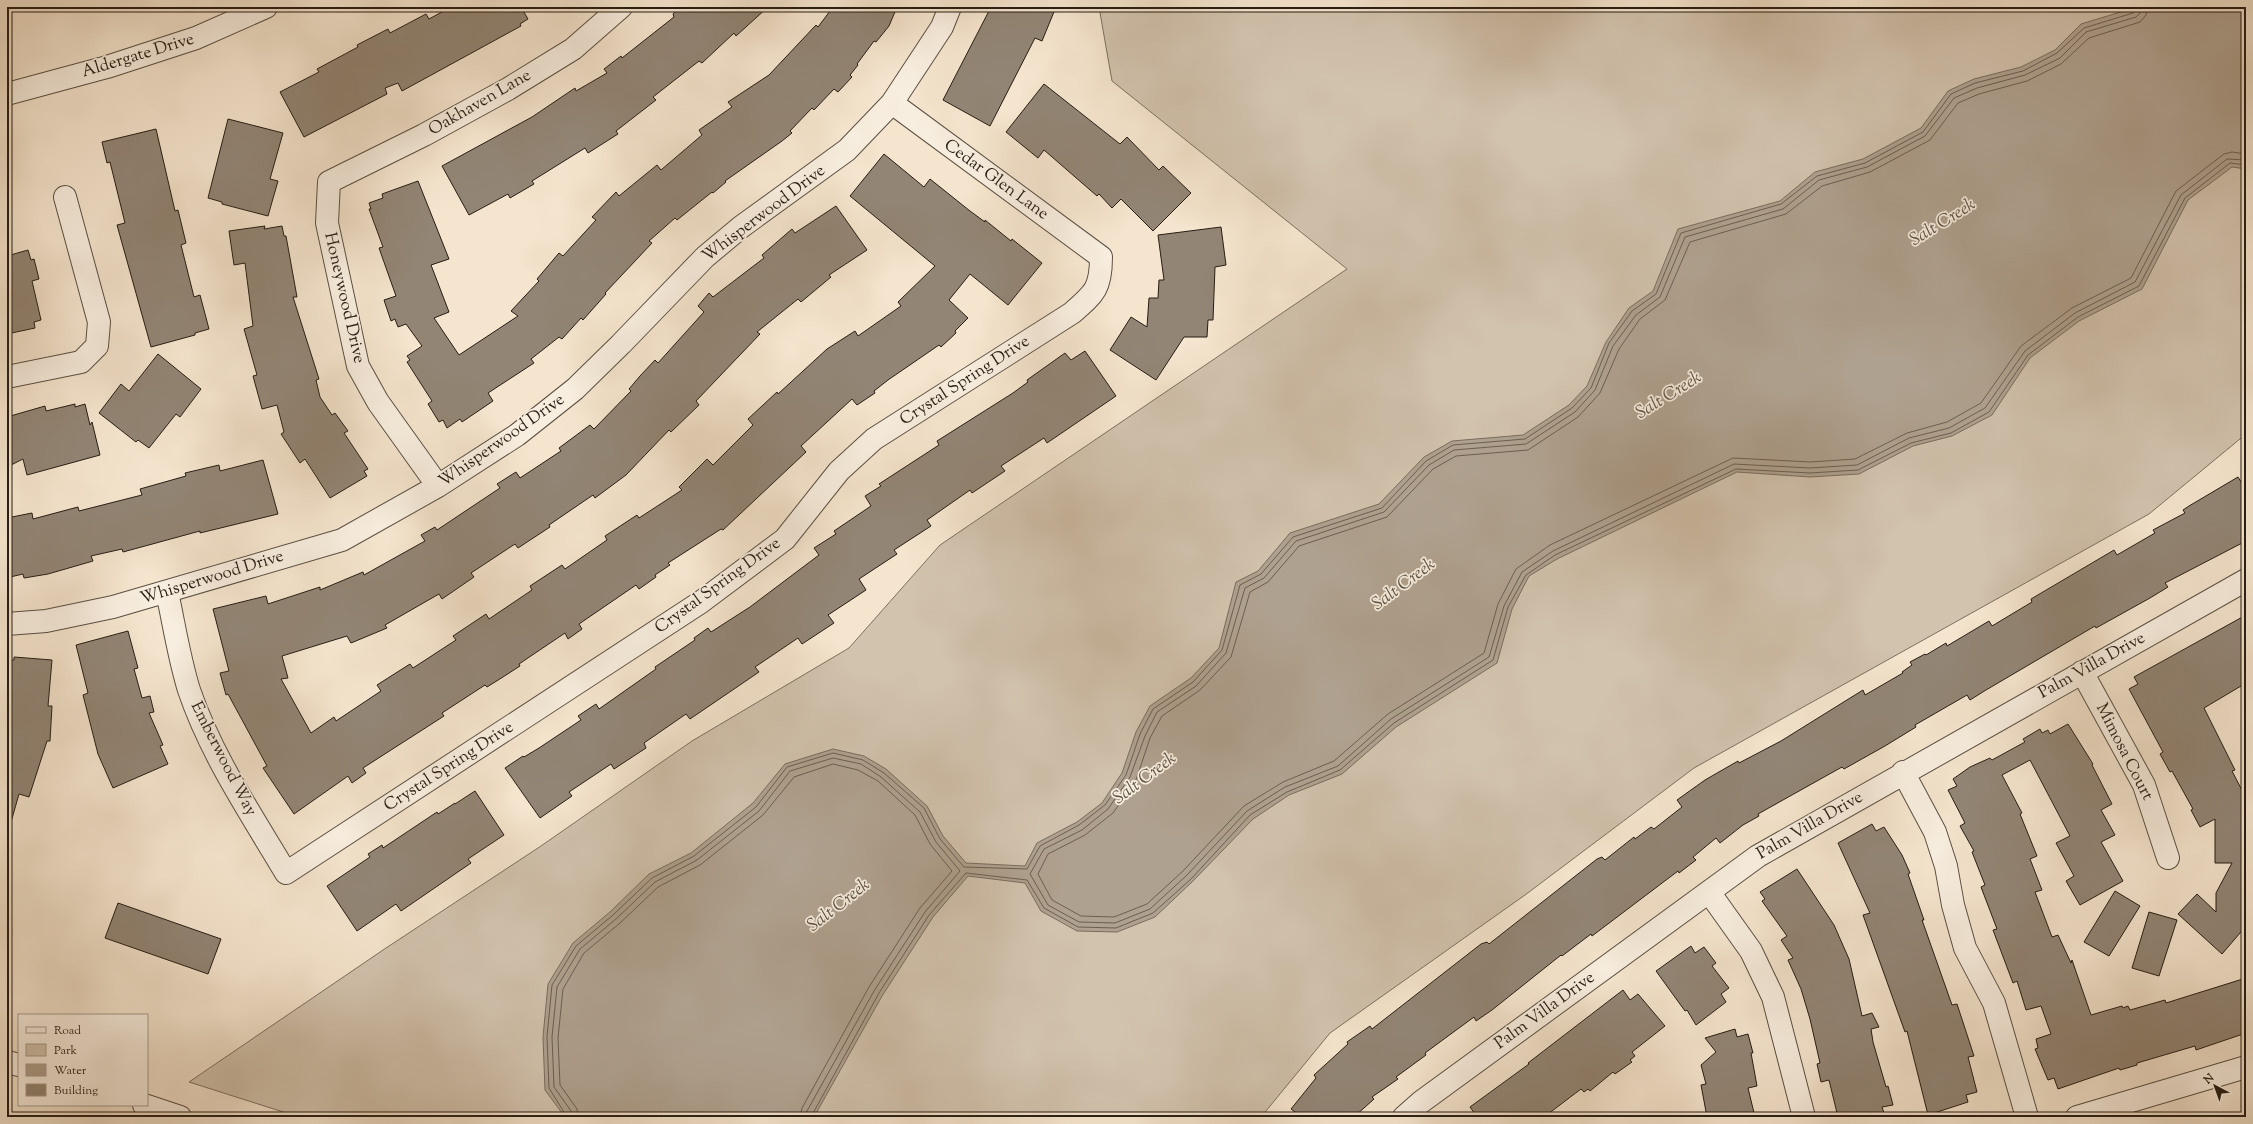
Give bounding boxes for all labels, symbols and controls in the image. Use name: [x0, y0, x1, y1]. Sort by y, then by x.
street label: Aldergate Drive: [79, 27, 197, 84]
street label: Oakhaven Lane: [424, 64, 536, 142]
street label: Cedar Glen Lane: [939, 134, 1053, 226]
street label: Whisperwood Drive: [697, 160, 831, 268]
water label: Salt Creek: [1905, 193, 1981, 253]
street label: Honeywood Drive: [317, 230, 371, 366]
street label: Crystal Spring Drive: [895, 330, 1035, 432]
water label: Salt Creek: [1631, 366, 1707, 426]
street label: Whisperwood Drive: [434, 388, 570, 494]
street label: Crystal Spring Drive: [650, 532, 786, 640]
street label: Whisperwood Drive: [137, 545, 287, 611]
water label: Salt Creek: [1367, 553, 1441, 617]
street label: Palm Villa Drive: [2034, 627, 2150, 705]
street label: Emberwood Way: [184, 698, 262, 821]
street label: Mimosa Court: [2089, 699, 2159, 805]
street label: Crystal Spring Drive: [379, 716, 519, 818]
water label: Salt Creek: [1108, 747, 1182, 811]
street label: Palm Villa Drive: [1752, 786, 1868, 866]
water label: Salt Creek: [802, 873, 876, 939]
street label: Palm Villa Drive: [1490, 966, 1600, 1056]
legend: [18, 1014, 148, 1106]
text: Road: [54, 1022, 81, 1040]
text: Park: [54, 1042, 77, 1060]
text: Water: [54, 1062, 87, 1080]
north arrow: [2195, 1066, 2235, 1106]
text: N: [2200, 1070, 2218, 1089]
text: Building: [54, 1082, 98, 1100]

